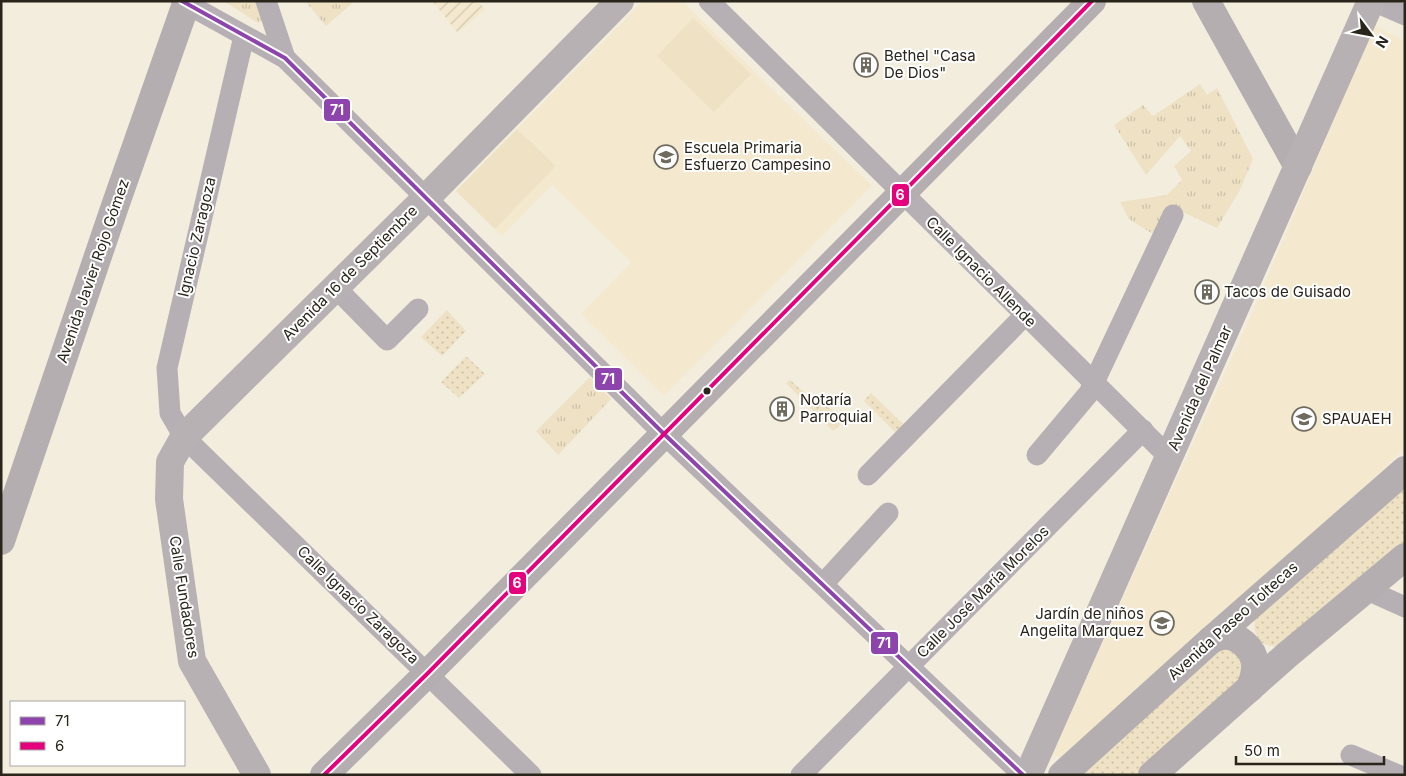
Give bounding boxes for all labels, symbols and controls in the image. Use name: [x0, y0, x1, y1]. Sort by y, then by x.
north arrow: [1346, 10, 1396, 60]
text: N: [1372, 33, 1392, 51]
place label: Bethel "Casa De Dios": [884, 46, 976, 82]
building icon: Bethel "Casa De Dios": [853, 52, 879, 78]
line badge: 71: [323, 98, 351, 122]
text: 71: [330, 101, 344, 118]
place label: Escuela Primaria Esfuerzo Campesino: [684, 138, 831, 174]
school or university icon: Escuela Primaria Esfuerzo Campesino: [653, 144, 679, 170]
street label: Ignacio Zaragoza: [173, 175, 220, 299]
street label: Avenida Javier Rojo Gómez: [52, 176, 133, 365]
line badge: 6: [891, 183, 910, 207]
text: 6: [895, 186, 905, 203]
street label: Avenida 16 de Septiembre: [278, 201, 421, 344]
street label: Calle Ignacio Allende: [922, 212, 1041, 331]
building icon: Tacos de Guisado: [1194, 279, 1220, 305]
place label: Tacos de Guisado: [1224, 282, 1351, 301]
street label: Avenida del Palmar: [1163, 322, 1236, 453]
line badge: 71: [594, 367, 623, 391]
text: 71: [601, 370, 615, 387]
unlabelled marker: [702, 386, 712, 396]
place label: Notaría Parroquial: [800, 390, 872, 426]
building icon: Notaría Parroquial: [769, 396, 795, 422]
school or university icon: SPAUAEH: [1291, 406, 1317, 432]
place label: SPAUAEH: [1322, 409, 1392, 428]
street label: Calle José María Morelos: [912, 521, 1053, 662]
street label: Calle Fundadores: [165, 534, 204, 659]
street label: Calle Ignacio Zaragoza: [293, 541, 423, 668]
street label: Avenida Paseo Toltecas: [1164, 557, 1302, 684]
line badge: 6: [508, 571, 527, 595]
text: 6: [512, 574, 522, 591]
place label: Jardín de niños Angelita Marquez: [1020, 604, 1144, 640]
school or university icon: Jardín de niños Angelita Marquez: [1149, 610, 1175, 636]
line badge: 71: [870, 631, 899, 655]
text: 71: [877, 634, 891, 651]
legend: [10, 701, 185, 766]
text: 71: [55, 711, 70, 730]
scale bar: [1236, 734, 1384, 766]
text: 6: [55, 736, 64, 755]
text: 50 m: [1244, 741, 1280, 760]

